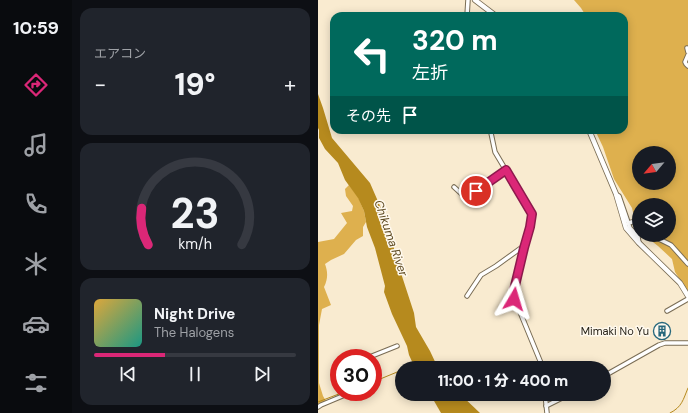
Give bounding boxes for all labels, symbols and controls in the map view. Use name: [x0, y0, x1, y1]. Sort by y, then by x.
text: 10:59: [13, 16, 59, 40]
text: 320 m: [412, 22, 498, 59]
icon: left: [346, 28, 398, 80]
text: エアコン: [94, 45, 146, 62]
text: 左折: [412, 61, 448, 85]
text: 19°: [174, 65, 216, 104]
text: −: [94, 70, 106, 99]
text: +: [284, 70, 296, 99]
icon: directions: [22, 71, 50, 99]
icon: arrive: [399, 104, 421, 126]
text: その先: [346, 106, 391, 126]
icon: music: [22, 131, 50, 159]
north arrow: [632, 146, 676, 190]
map controls: [632, 146, 676, 242]
pin: [459, 174, 493, 208]
icon: arrive: [465, 180, 487, 202]
text: 23: [170, 186, 220, 240]
icon: phone: [22, 190, 50, 218]
water label: Chikuma River: [370, 198, 412, 279]
button: layers: [632, 198, 676, 242]
text: km/h: [178, 234, 212, 252]
icon: climate: [22, 250, 50, 278]
position arrow: [493, 278, 535, 320]
text: Night Drive: [154, 304, 235, 324]
icon: car: [22, 310, 50, 338]
building icon: Mimaki No Yu: [652, 321, 672, 341]
text: The Halogens: [154, 324, 234, 341]
place label: Mimaki No Yu: [581, 324, 649, 338]
speed limit sign: 30: [330, 349, 382, 401]
icon: previous: [117, 363, 139, 385]
icon: pause: [184, 363, 206, 385]
icon: next: [251, 363, 273, 385]
icon: filters: [22, 369, 50, 397]
text: 11:00 · 1 分 · 400 m: [438, 371, 568, 391]

